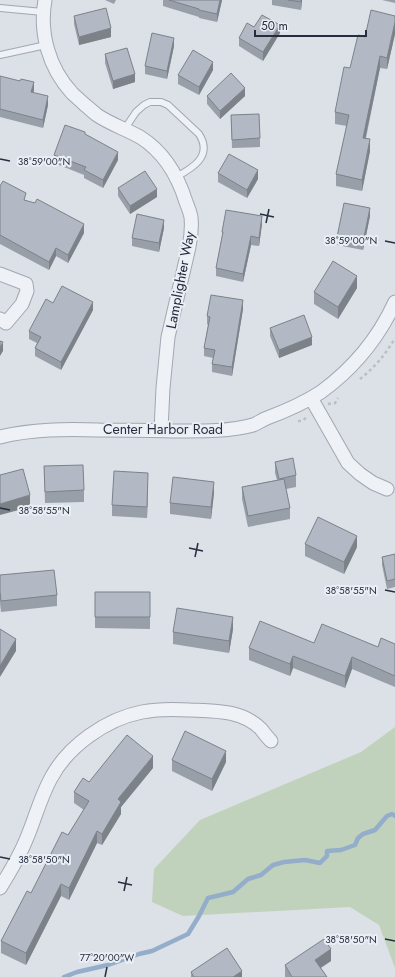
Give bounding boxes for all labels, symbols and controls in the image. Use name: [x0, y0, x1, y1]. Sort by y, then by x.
scale bar: [255, 12, 366, 38]
text: 50 m: [261, 17, 288, 35]
text: 38°59'00"N: [18, 154, 70, 169]
street label: Lamplighter Way: [161, 229, 199, 330]
text: 38°59'00"N: [325, 233, 377, 248]
street label: Center Harbor Road: [103, 419, 223, 439]
text: 38°58'55"N: [18, 503, 70, 518]
text: 38°58'55"N: [325, 583, 377, 598]
text: 38°58'50"N: [18, 852, 70, 867]
text: 38°58'50"N: [325, 932, 377, 947]
text: 77°20'00"W: [80, 950, 134, 965]

